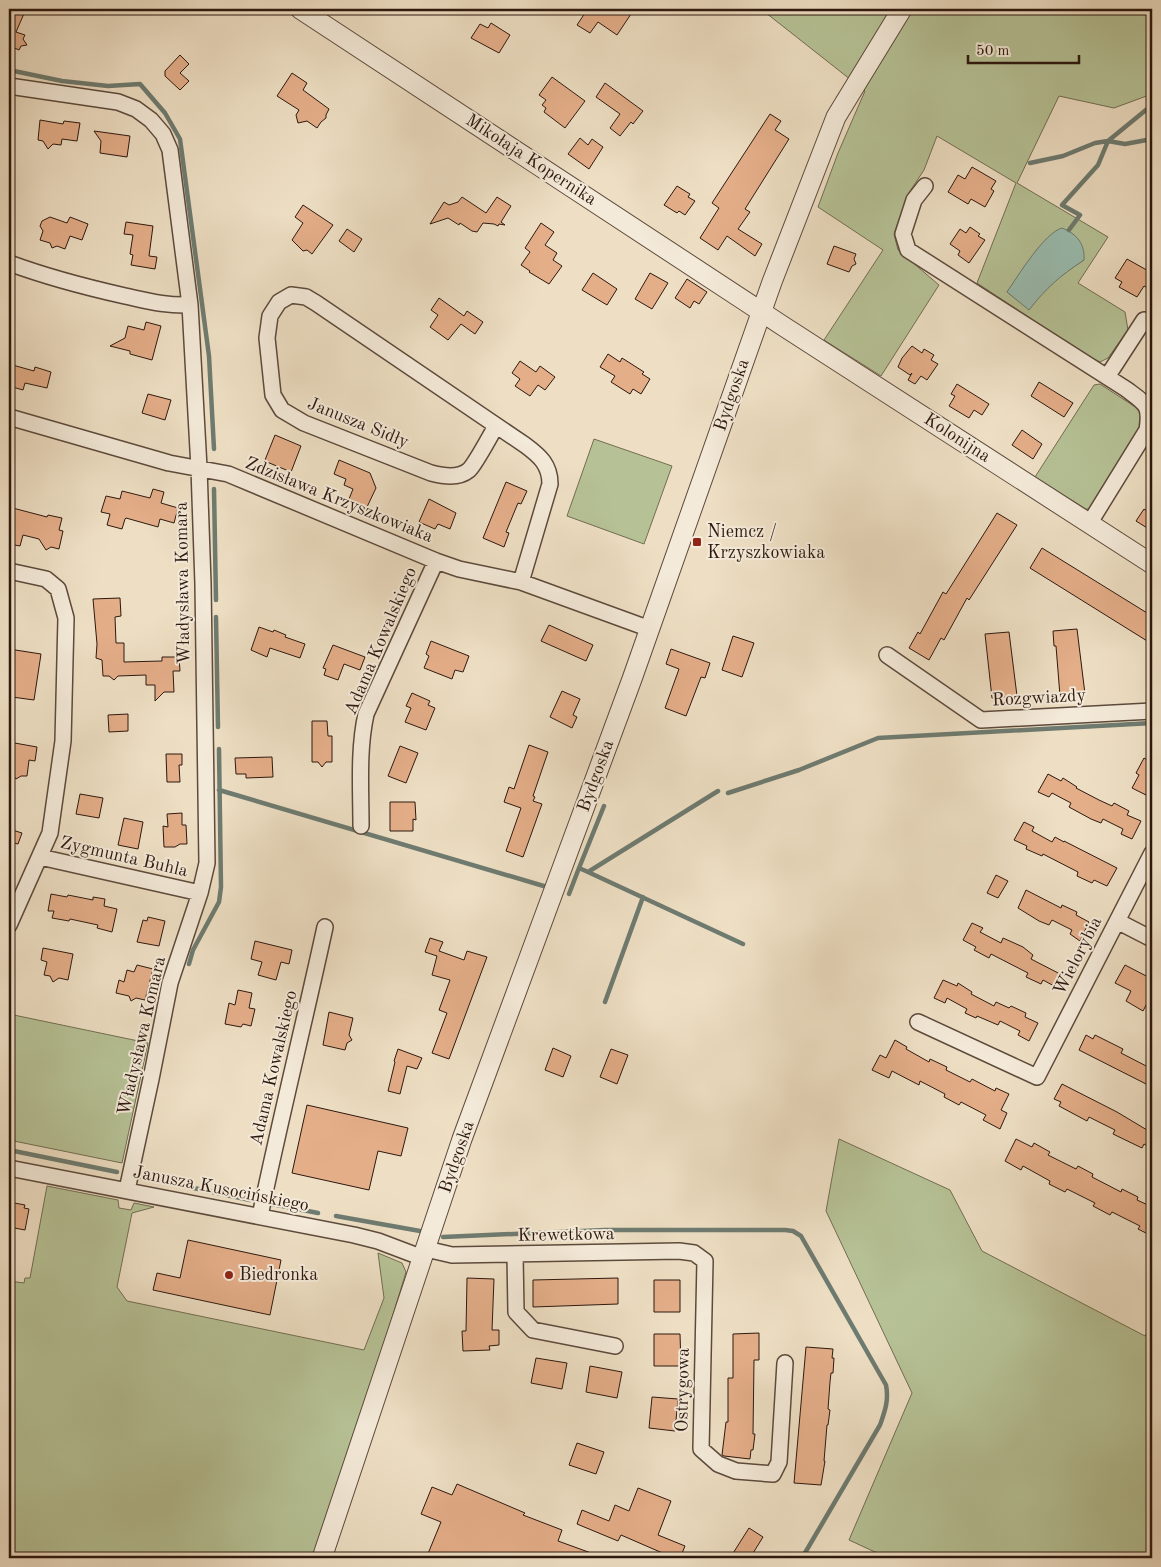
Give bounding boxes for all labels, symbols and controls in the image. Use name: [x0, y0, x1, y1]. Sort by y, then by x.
scale bar: [968, 32, 1080, 64]
text: 50 m: [976, 44, 1010, 59]
street label: Mikołaja Kopernika: [462, 111, 600, 209]
street label: Bydgoska: [711, 356, 753, 433]
street label: Janusza Sidły: [305, 395, 412, 452]
street label: Kolonijna: [921, 410, 994, 466]
street label: Zdzisława Krzyszkowiaka: [243, 454, 435, 546]
street label: Władysława Komara: [173, 501, 193, 664]
place label: Niemcz / Krzyszkowiaka: [707, 523, 825, 562]
marker: Niemcz / Krzyszkowiaka: [691, 536, 703, 548]
street label: Adama Kowalskiego: [342, 564, 420, 718]
street label: Rozgwiazdy: [992, 687, 1087, 709]
street label: Bydgoska: [575, 737, 617, 814]
street label: Zygmunta Buhla: [58, 834, 190, 880]
street label: Wielorybia: [1051, 914, 1105, 998]
street label: Władysława Komara: [115, 955, 169, 1117]
street label: Adama Kowalskiego: [247, 989, 301, 1147]
street label: Bydgoska: [436, 1118, 478, 1195]
street label: Janusza Kusocińskiego: [131, 1163, 311, 1215]
street label: Krewetkowa: [517, 1225, 615, 1245]
place label: Biedronka: [239, 1266, 318, 1284]
marker: Biedronka: [223, 1269, 235, 1281]
street label: Ostrygowa: [673, 1348, 693, 1432]

